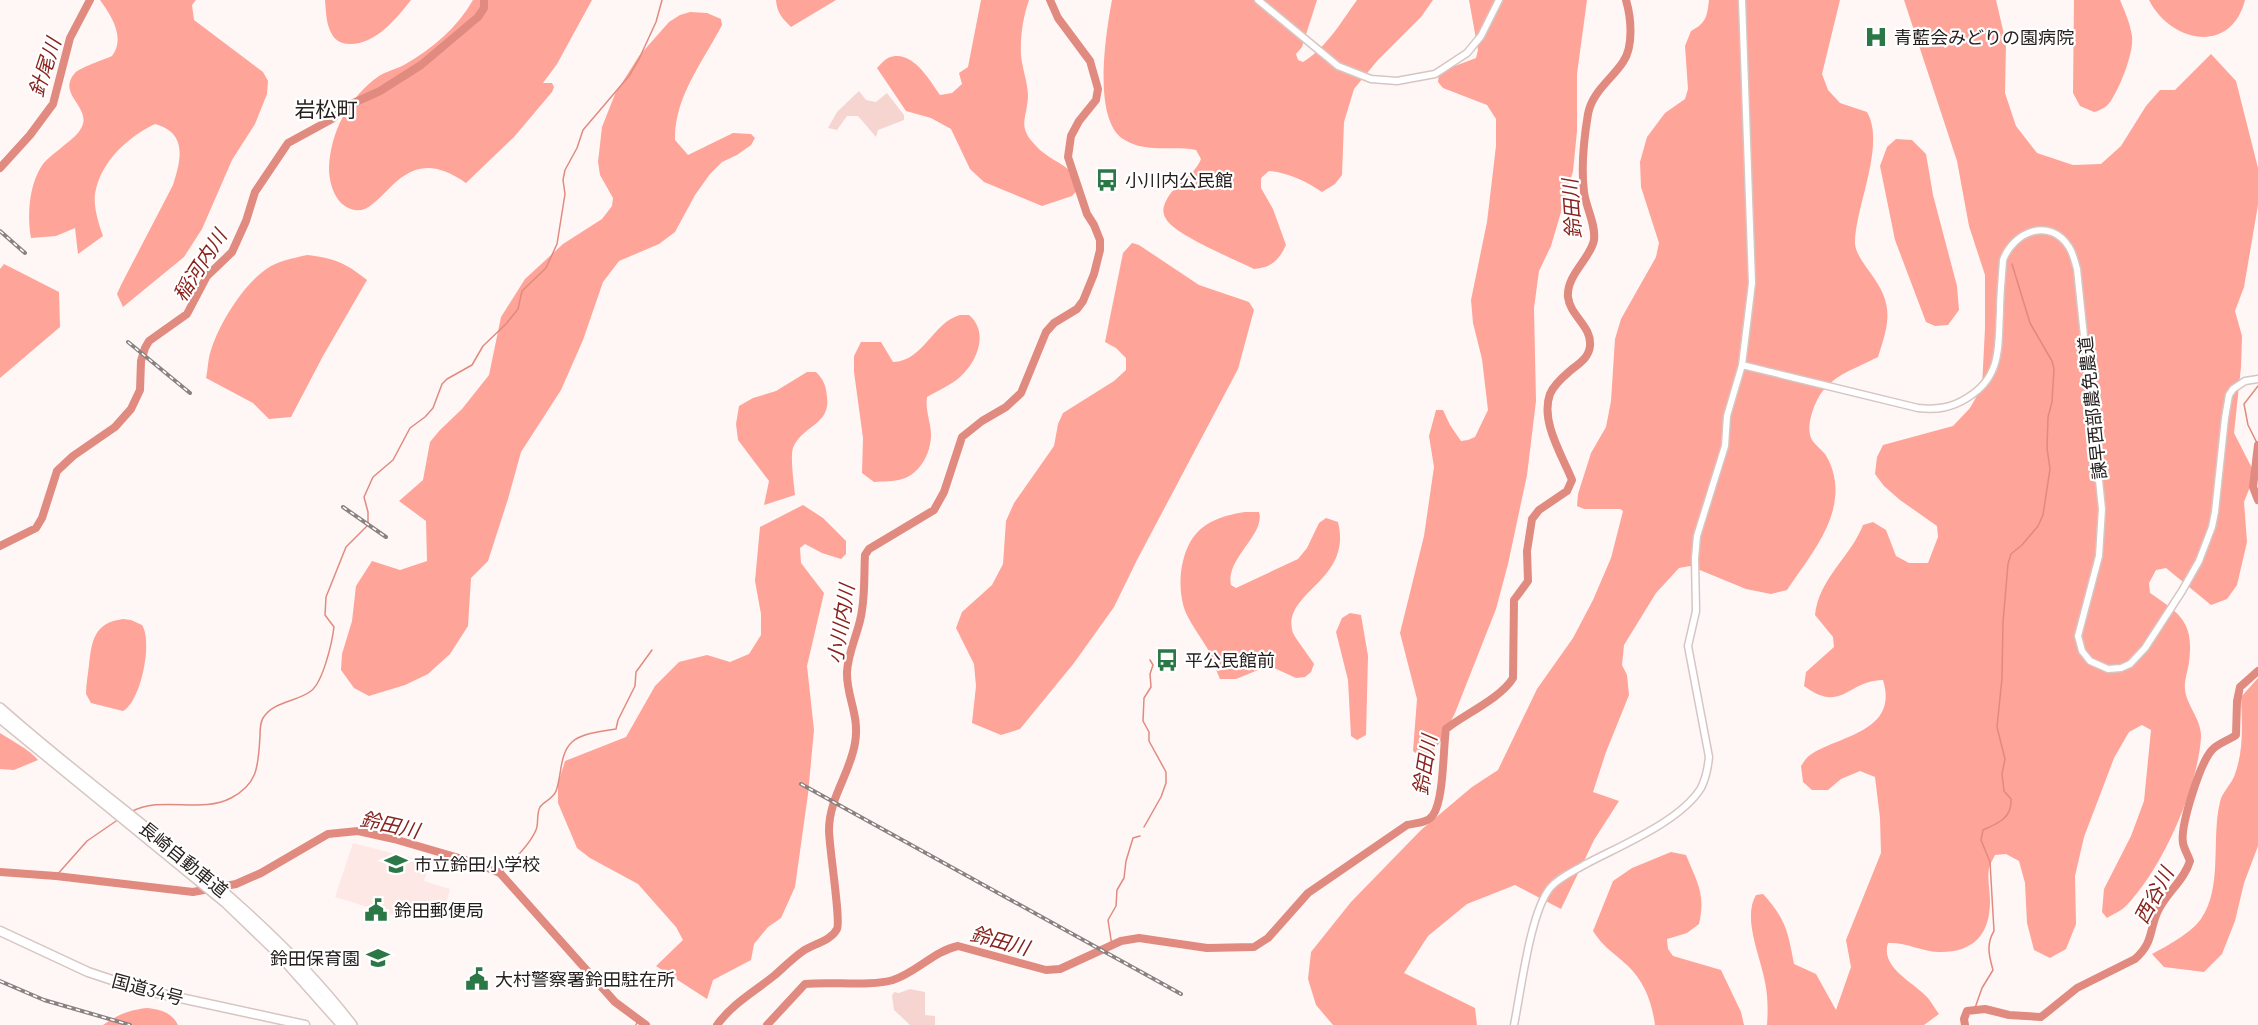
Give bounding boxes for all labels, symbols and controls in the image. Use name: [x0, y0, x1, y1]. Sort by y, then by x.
hospital icon: 青藍会みどりの園病院: [1863, 24, 1889, 50]
place label: 青藍会みどりの園病院: [1894, 26, 2074, 48]
water label: 針尾川: [23, 33, 65, 99]
district label: 岩松町: [295, 96, 358, 121]
bus stop icon: 小川内公民館: [1094, 167, 1120, 193]
place label: 小川内公民館: [1125, 169, 1233, 191]
water label: 鈴田川: [1557, 176, 1585, 240]
water label: 稲河内川: [167, 223, 232, 305]
street label: 諫早西部農免農道: [2074, 335, 2110, 481]
water label: 小川内川: [822, 581, 858, 665]
bus stop icon: 平公民館前: [1154, 647, 1180, 673]
place label: 平公民館前: [1185, 649, 1275, 671]
water label: 鈴田川: [1407, 732, 1441, 797]
water label: 鈴田川: [358, 806, 424, 842]
street label: 長崎自動車道: [135, 816, 233, 902]
school or university icon: 市立鈴田小学校: [383, 851, 409, 877]
place label: 市立鈴田小学校: [414, 853, 540, 875]
water label: 西谷川: [2128, 861, 2179, 927]
public building icon: 鈴田郵便局: [363, 897, 389, 923]
place label: 鈴田郵便局: [394, 899, 484, 921]
water label: 鈴田川: [968, 921, 1034, 960]
school or university icon: 鈴田保育園: [365, 945, 391, 971]
place label: 鈴田保育園: [270, 947, 360, 969]
public building icon: 大村警察署鈴田駐在所: [464, 966, 490, 992]
place label: 大村警察署鈴田駐在所: [495, 968, 675, 990]
street label: 国道34号: [110, 969, 186, 1009]

